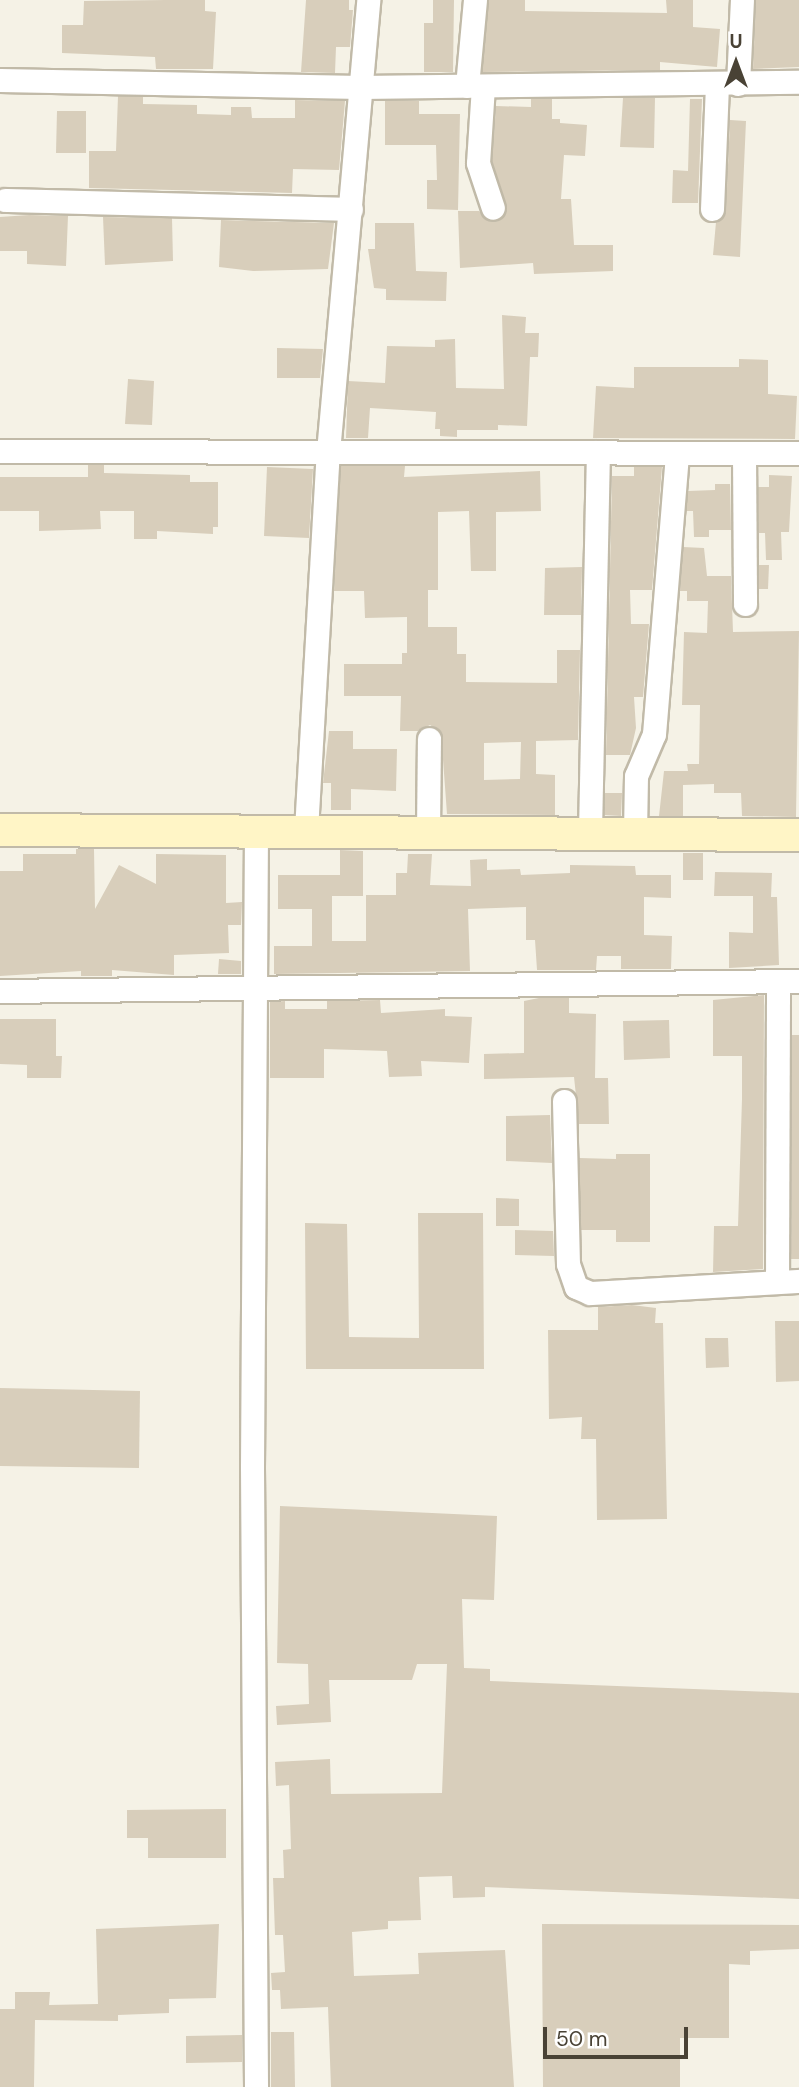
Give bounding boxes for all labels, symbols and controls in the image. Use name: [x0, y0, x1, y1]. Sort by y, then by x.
north arrow: [701, 28, 771, 98]
text: U: [729, 29, 743, 54]
scale bar: [547, 2014, 692, 2058]
text: 50 m: [556, 2025, 607, 2053]

